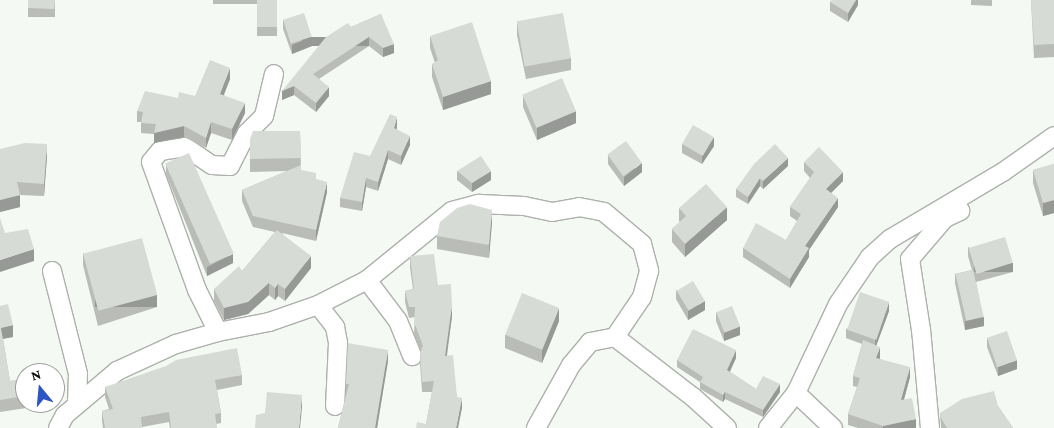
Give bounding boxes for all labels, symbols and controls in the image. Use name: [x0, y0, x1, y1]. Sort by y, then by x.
north arrow: [15, 363, 65, 413]
text: N: [29, 366, 43, 384]

